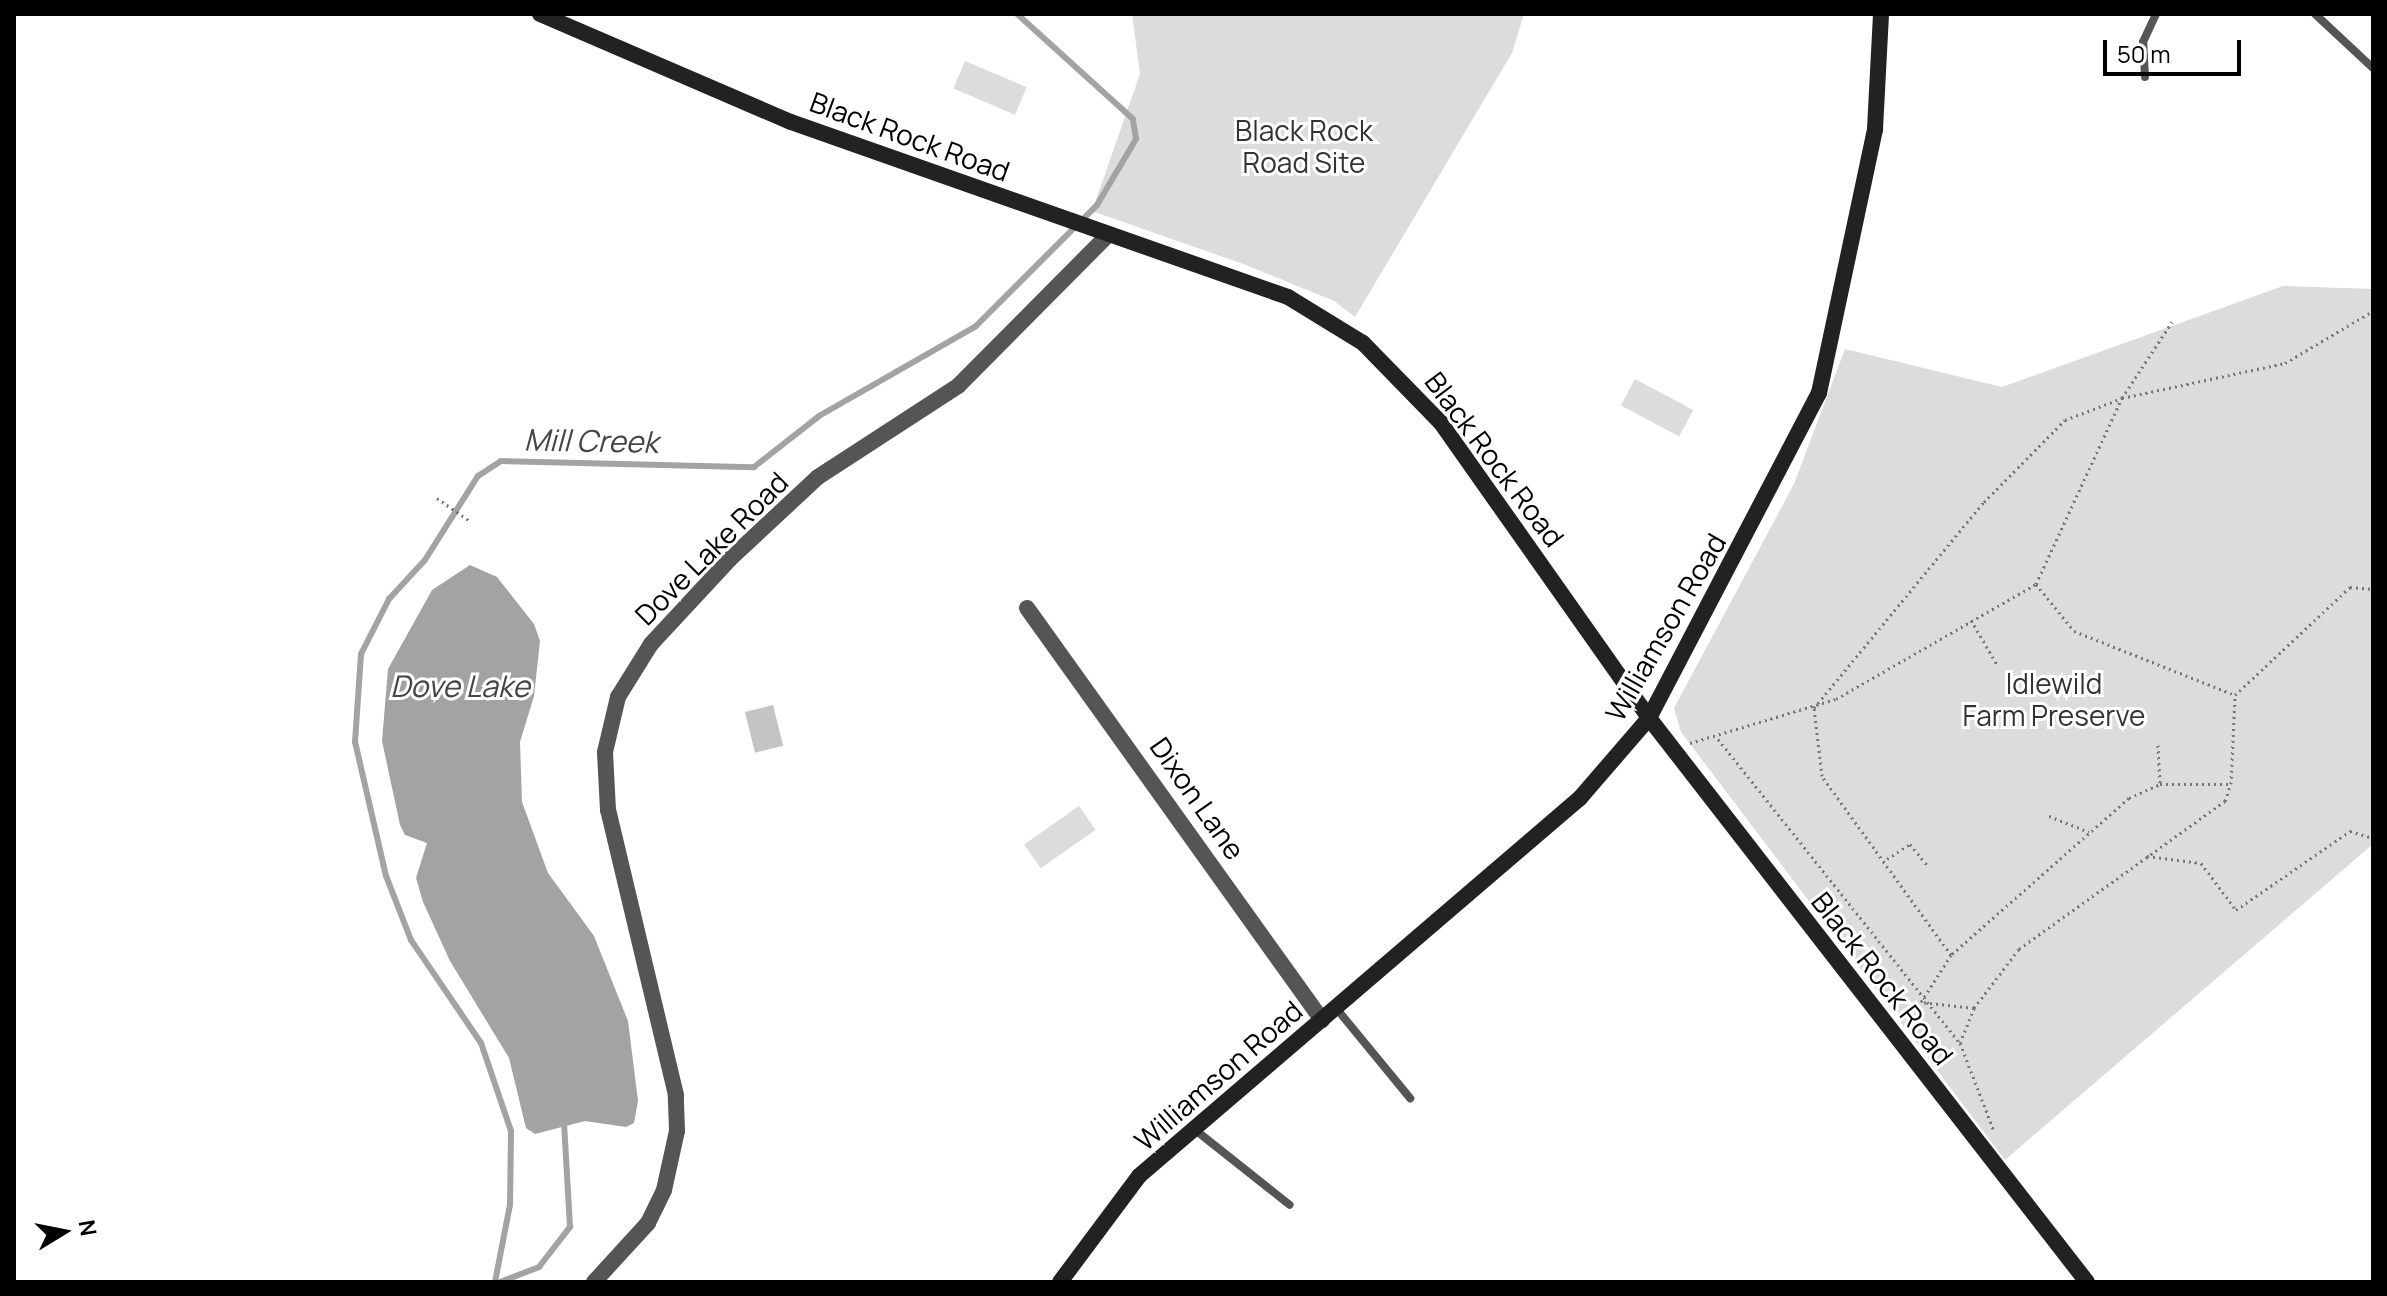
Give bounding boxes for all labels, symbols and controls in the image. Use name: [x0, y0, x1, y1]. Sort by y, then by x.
scale bar: [2107, 24, 2245, 74]
text: 50 m: [2117, 37, 2171, 70]
street label: Black Rock Road: [806, 84, 1014, 188]
park label: Black Rock Road Site: [1235, 113, 1373, 179]
street label: Black Rock Road: [1418, 365, 1572, 553]
water label: Mill Creek: [524, 422, 658, 460]
street label: Dove Lake Road: [628, 465, 794, 631]
street label: Williamson Road: [1598, 527, 1732, 727]
park label: Idlewild Farm Preserve: [1963, 666, 2145, 732]
water label: Dove Lake: [390, 668, 530, 704]
street label: Dixon Lane: [1144, 731, 1252, 865]
street label: Black Rock Road: [1805, 885, 1961, 1071]
street label: Williamson Road: [1127, 993, 1309, 1157]
north arrow: [24, 1192, 104, 1272]
text: N: [71, 1217, 104, 1238]

